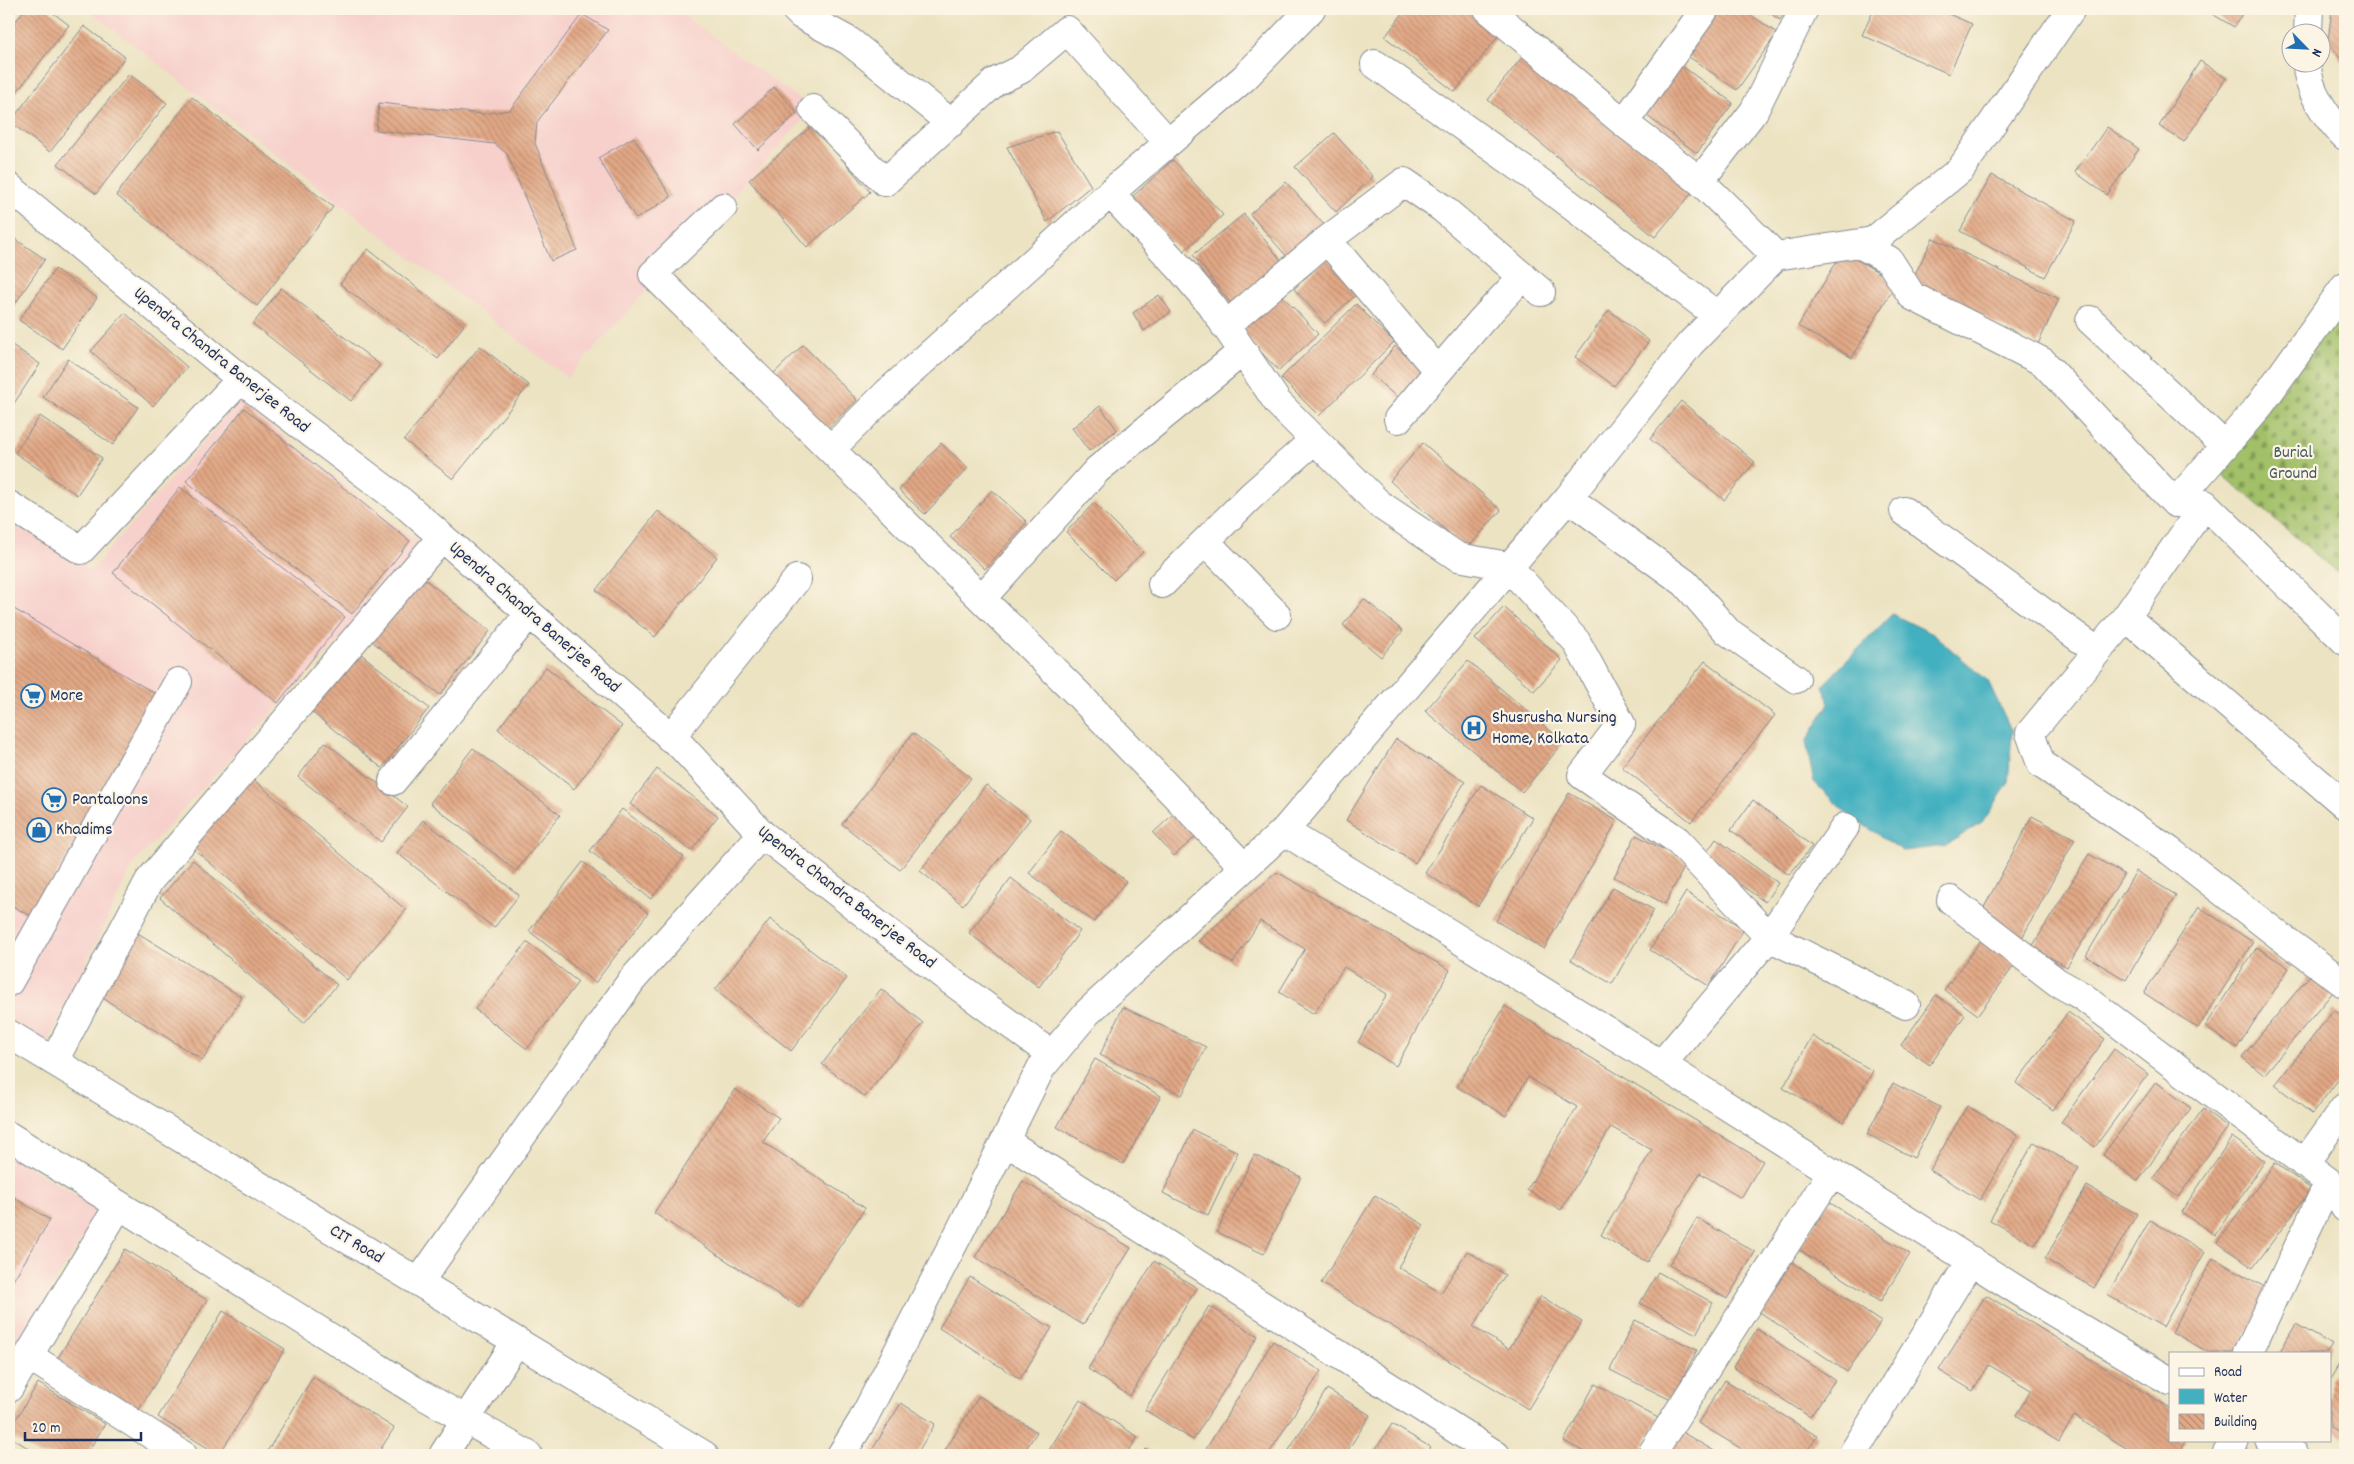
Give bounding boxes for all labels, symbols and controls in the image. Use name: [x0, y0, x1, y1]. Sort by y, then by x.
north arrow: [2282, 22, 2332, 72]
text: N: [2305, 45, 2327, 60]
street label: Upendra Chandra Banerjee Road: [127, 282, 315, 440]
park label: Burial Ground: [2269, 441, 2317, 487]
street label: Upendra Chandra Banerjee Road: [443, 536, 625, 700]
supermarket icon: More: [20, 683, 46, 709]
place label: More: [50, 684, 83, 709]
place label: Shusrusha Nursing Home, Kolkata: [1492, 706, 1617, 752]
hospital icon: Shusrusha Nursing Home, Kolkata: [1461, 715, 1487, 741]
supermarket icon: Pantaloons: [41, 787, 67, 813]
place label: Pantaloons: [72, 788, 148, 813]
shop icon: Khadims: [26, 817, 52, 843]
place label: Khadims: [56, 818, 113, 843]
street label: Upendra Chandra Banerjee Road: [751, 820, 941, 976]
street label: CIT Road: [324, 1219, 388, 1271]
legend: [2169, 1352, 2332, 1442]
text: Road: [2214, 1362, 2242, 1384]
text: Water: [2214, 1388, 2248, 1410]
scale bar: [25, 1409, 141, 1441]
text: Building: [2214, 1412, 2257, 1434]
text: 20 m: [32, 1418, 60, 1440]

